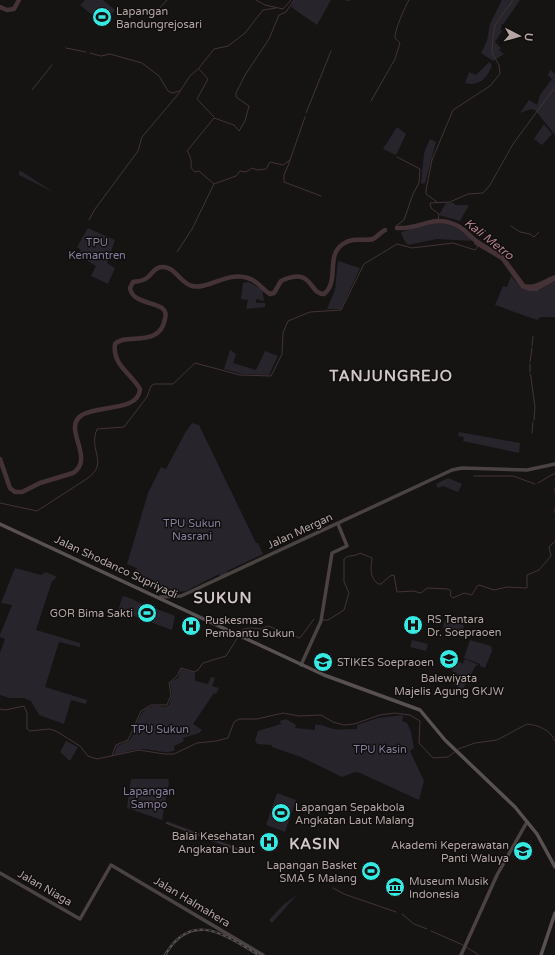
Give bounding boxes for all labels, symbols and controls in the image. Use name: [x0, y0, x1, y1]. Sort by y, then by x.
place label: Lapangan Bandungrejosari: [116, 5, 202, 31]
sports icon: Lapangan Bandungrejosari: [91, 6, 113, 28]
north arrow: [499, 16, 539, 56]
text: U: [522, 32, 535, 42]
water label: Kali Metro: [462, 216, 517, 263]
park label: TPU Kemantren: [68, 236, 126, 262]
district label: TANJUNGREJO: [328, 367, 453, 385]
street label: Jalan Mergan: [265, 510, 335, 552]
park label: TPU Sukun Nasrani: [163, 517, 221, 543]
street label: Jalan Shodanco Supriyadi: [53, 533, 179, 601]
district label: SUKUN: [193, 589, 253, 607]
sports icon: GOR Bima Sakti: [136, 602, 158, 624]
place label: GOR Bima Sakti: [50, 607, 133, 620]
place label: RS Tentara Dr. Soepraoen: [427, 613, 501, 639]
place label: Puskesmas Pembantu Sukun: [205, 614, 295, 640]
hospital icon: RS Tentara Dr. Soepraoen: [402, 614, 424, 636]
hospital icon: Puskesmas Pembantu Sukun: [180, 615, 202, 637]
school or university icon: Balewiyata Majelis Agung GKJW: [438, 648, 460, 670]
school or university icon: STIKES Soepraoen: [312, 651, 334, 673]
place label: STIKES Soepraoen: [337, 656, 434, 669]
place label: Balewiyata Majelis Agung GKJW: [394, 672, 504, 698]
park label: TPU Sukun: [131, 723, 189, 736]
park label: TPU Kasin: [353, 743, 407, 756]
park label: Lapangan Sampo: [123, 785, 175, 811]
place label: Lapangan Sepakbola Angkatan Laut Malang: [295, 801, 414, 827]
sports icon: Lapangan Sepakbola Angkatan Laut Malang: [270, 802, 292, 824]
place label: Balai Kesehatan Angkatan Laut: [172, 830, 255, 856]
hospital icon: Balai Kesehatan Angkatan Laut: [258, 831, 280, 853]
district label: KASIN: [289, 835, 341, 853]
place label: Akademi Keperawatan Panti Waluya: [391, 839, 509, 865]
school or university icon: Akademi Keperawatan Panti Waluya: [512, 840, 534, 862]
place label: Lapangan Basket SMA 5 Malang: [267, 859, 357, 885]
sports icon: Lapangan Basket SMA 5 Malang: [360, 860, 382, 882]
street label: Jalan Niaga: [16, 867, 74, 909]
street label: Jalan Halmahera: [152, 874, 232, 930]
place label: Museum Musik Indonesia: [409, 875, 489, 901]
museum icon: Museum Musik Indonesia: [384, 876, 406, 898]

